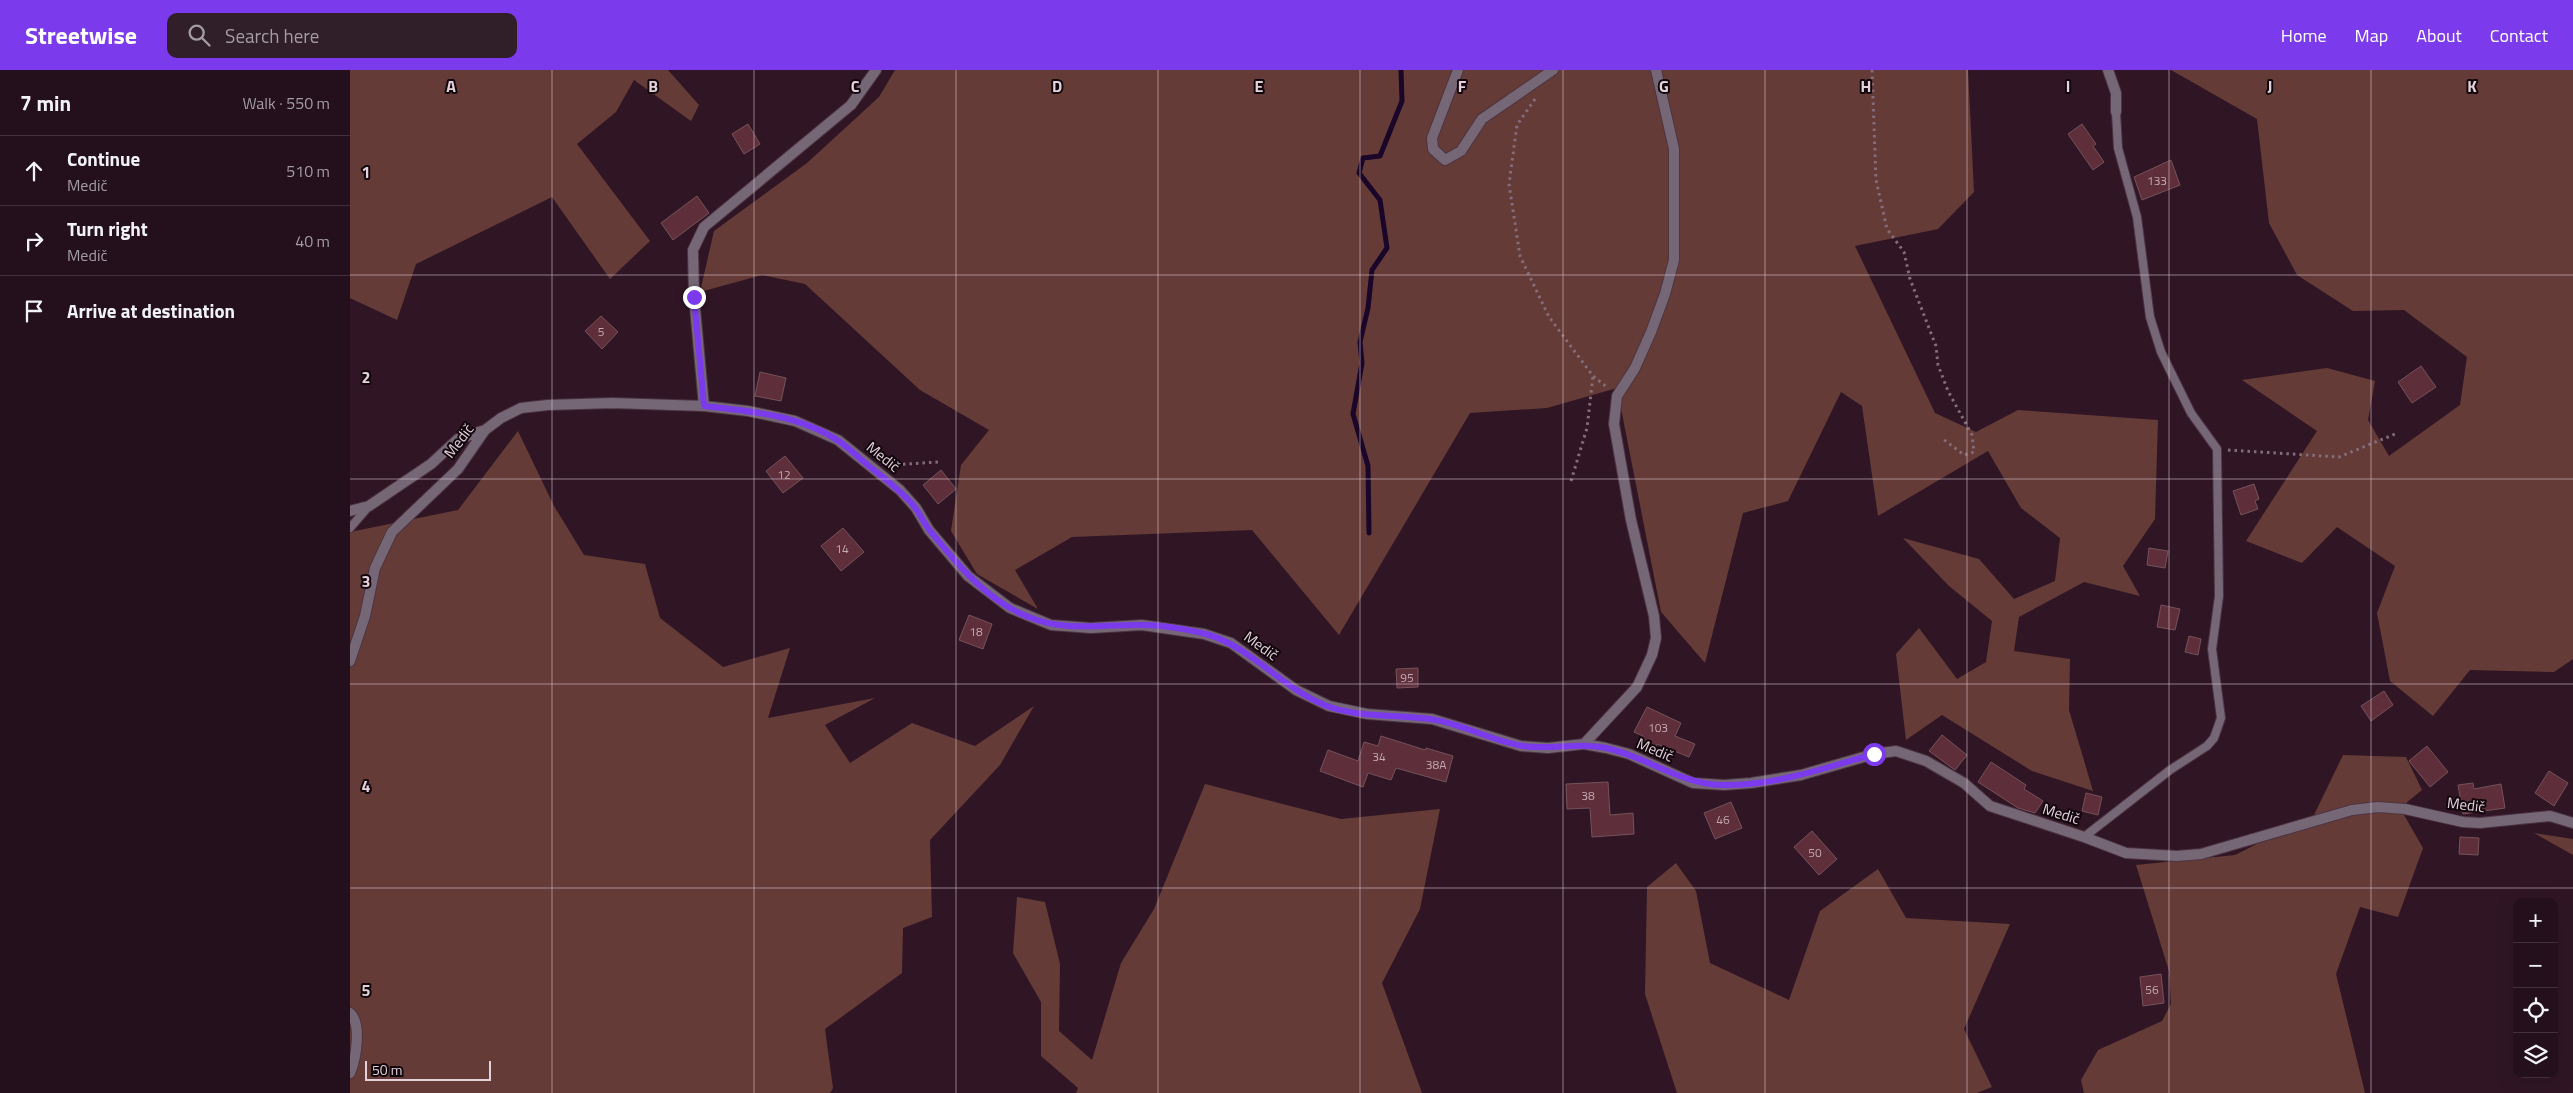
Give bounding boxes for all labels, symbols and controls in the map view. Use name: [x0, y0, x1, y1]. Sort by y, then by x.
search box: [167, 13, 517, 58]
text: Streetwise: [25, 17, 137, 53]
icon: search: [185, 21, 213, 49]
text: Search here: [225, 21, 319, 50]
text: Home: [2281, 22, 2327, 49]
text: Map: [2355, 22, 2388, 49]
text: About: [2416, 22, 2462, 49]
text: Contact: [2490, 22, 2548, 49]
text: A: [446, 74, 456, 98]
text: B: [648, 74, 658, 98]
text: C: [851, 74, 860, 98]
text: D: [1052, 74, 1062, 98]
text: E: [1255, 74, 1264, 98]
text: F: [1458, 74, 1467, 98]
text: G: [1659, 74, 1669, 98]
text: H: [1861, 74, 1871, 98]
text: I: [2066, 74, 2070, 98]
text: J: [2268, 74, 2272, 98]
text: K: [2467, 74, 2477, 98]
text: 7 min: [20, 87, 71, 119]
text: Walk · 550 m: [242, 91, 330, 115]
text: Continue: [67, 144, 140, 173]
icon: ahead: [20, 157, 48, 185]
text: 510 m: [286, 159, 330, 183]
text: 1: [362, 160, 370, 184]
house number: 133: [2147, 171, 2167, 190]
text: Medič: [67, 173, 107, 197]
text: Turn right: [67, 214, 148, 243]
icon: right: [20, 227, 48, 255]
text: 40 m: [295, 229, 330, 253]
text: Medič: [67, 243, 107, 267]
route end: [683, 286, 706, 309]
text: Arrive at destination: [67, 296, 235, 325]
icon: arrive: [20, 297, 48, 325]
house number: 5: [598, 322, 605, 341]
text: 2: [362, 365, 370, 389]
street label: Medič: [438, 419, 479, 463]
street label: Medič: [861, 436, 905, 477]
house number: 12: [777, 465, 791, 484]
house number: 14: [835, 539, 849, 558]
text: 3: [362, 569, 370, 593]
house number: 18: [969, 622, 983, 641]
street label: Medič: [1239, 625, 1283, 666]
house number: 95: [1400, 668, 1414, 687]
house number: 103: [1648, 718, 1668, 737]
street label: Medič: [1633, 732, 1677, 768]
route start: [1863, 743, 1886, 766]
house number: 34: [1372, 747, 1386, 766]
house number: 38A: [1426, 755, 1446, 774]
text: 4: [362, 774, 371, 798]
house number: 38: [1581, 786, 1595, 805]
street label: Medič: [2446, 791, 2486, 818]
street label: Medič: [2040, 797, 2083, 830]
house number: 46: [1716, 810, 1730, 829]
house number: 50: [1808, 843, 1822, 862]
map controls: [2513, 898, 2558, 1078]
button: +: [2513, 898, 2558, 943]
button: −: [2513, 943, 2558, 988]
text: 5: [362, 978, 371, 1002]
house number: 56: [2145, 980, 2159, 999]
button: locate: [2513, 988, 2558, 1033]
button: layers: [2513, 1033, 2558, 1078]
scale bar: [365, 1058, 491, 1081]
text: 50 m: [372, 1059, 402, 1080]

